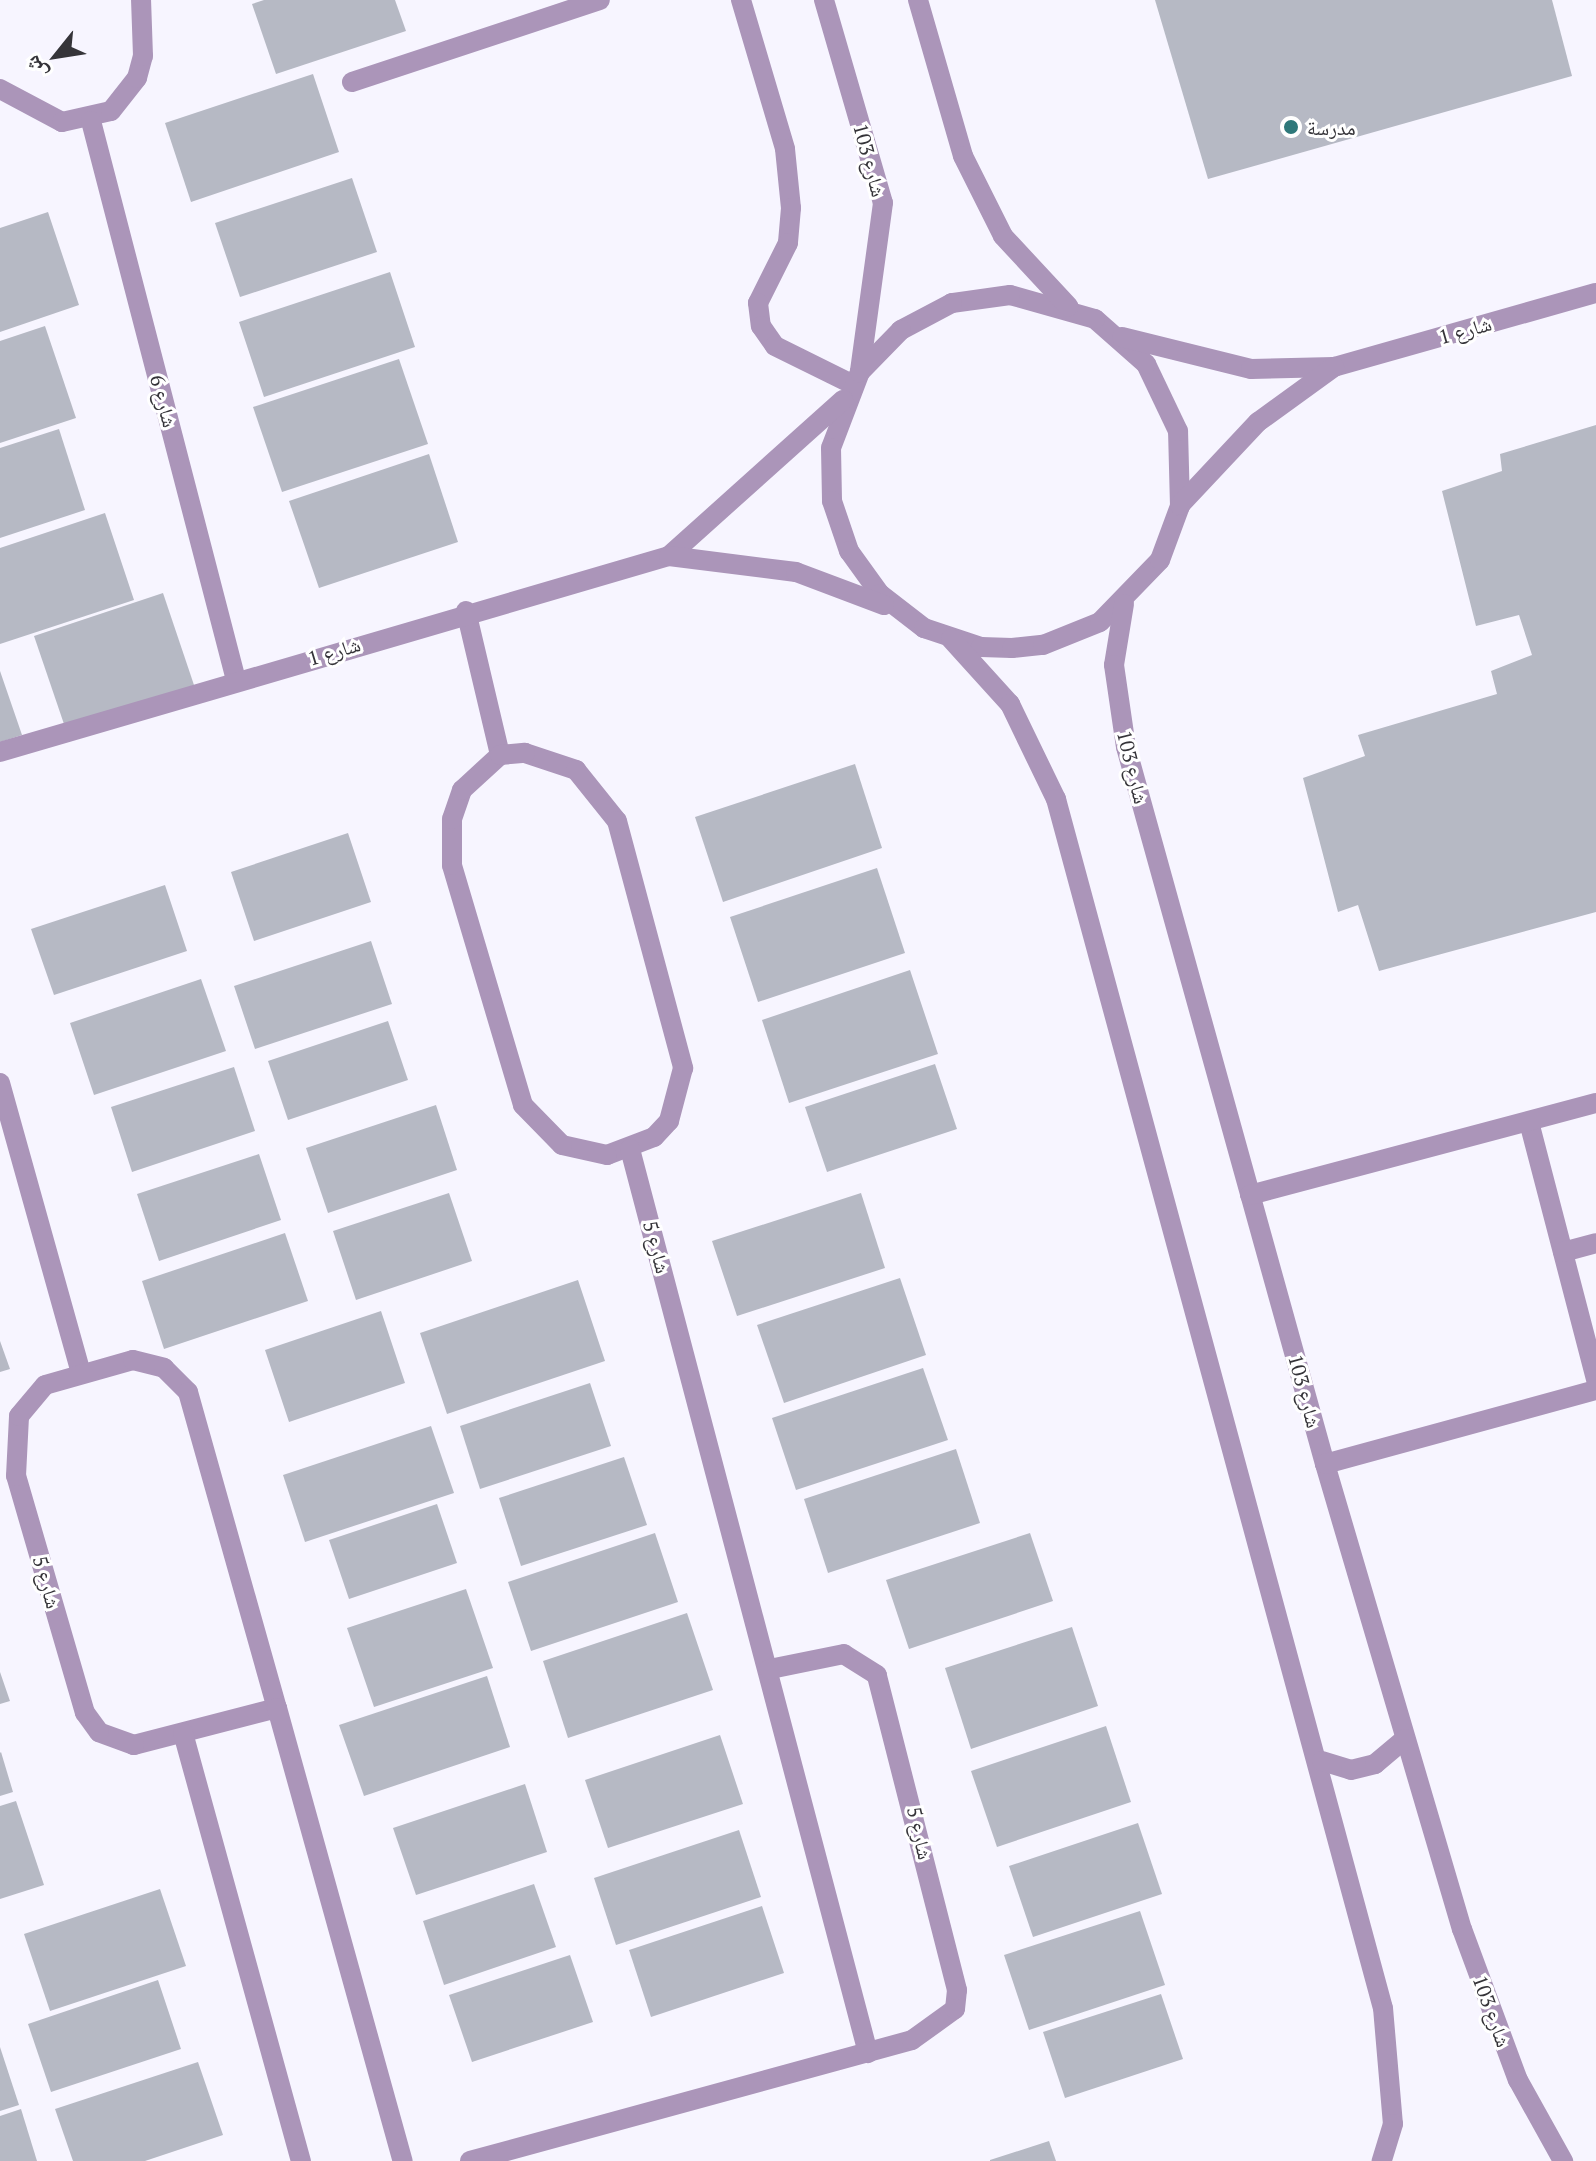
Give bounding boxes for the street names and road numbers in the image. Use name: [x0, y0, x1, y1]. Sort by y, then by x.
street label: شارع 103: [849, 121, 891, 199]
street label: شارع 1: [1436, 311, 1494, 349]
street label: شارع 6: [145, 372, 183, 430]
street label: شارع 1: [305, 632, 363, 670]
street label: شارع 103: [1112, 728, 1154, 806]
street label: شارع 5: [638, 1218, 676, 1276]
street label: شارع 103: [1284, 1352, 1326, 1430]
street label: شارع 5: [28, 1553, 66, 1611]
street label: شارع 5: [902, 1804, 938, 1862]
street label: شارع 103: [1468, 1972, 1516, 2050]

